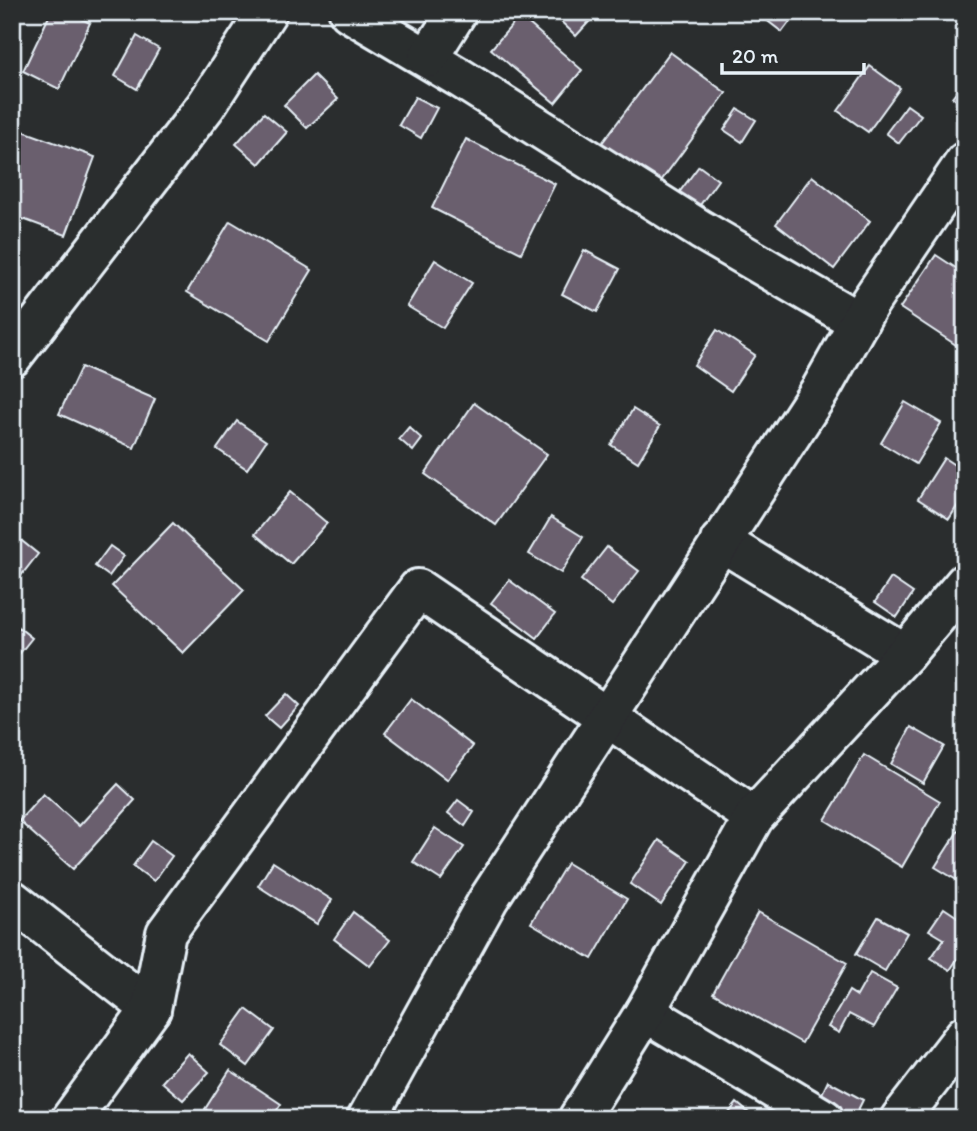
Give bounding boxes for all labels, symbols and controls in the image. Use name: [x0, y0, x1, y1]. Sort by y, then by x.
scale bar: [722, 32, 863, 76]
text: 20 m: [732, 43, 779, 68]

